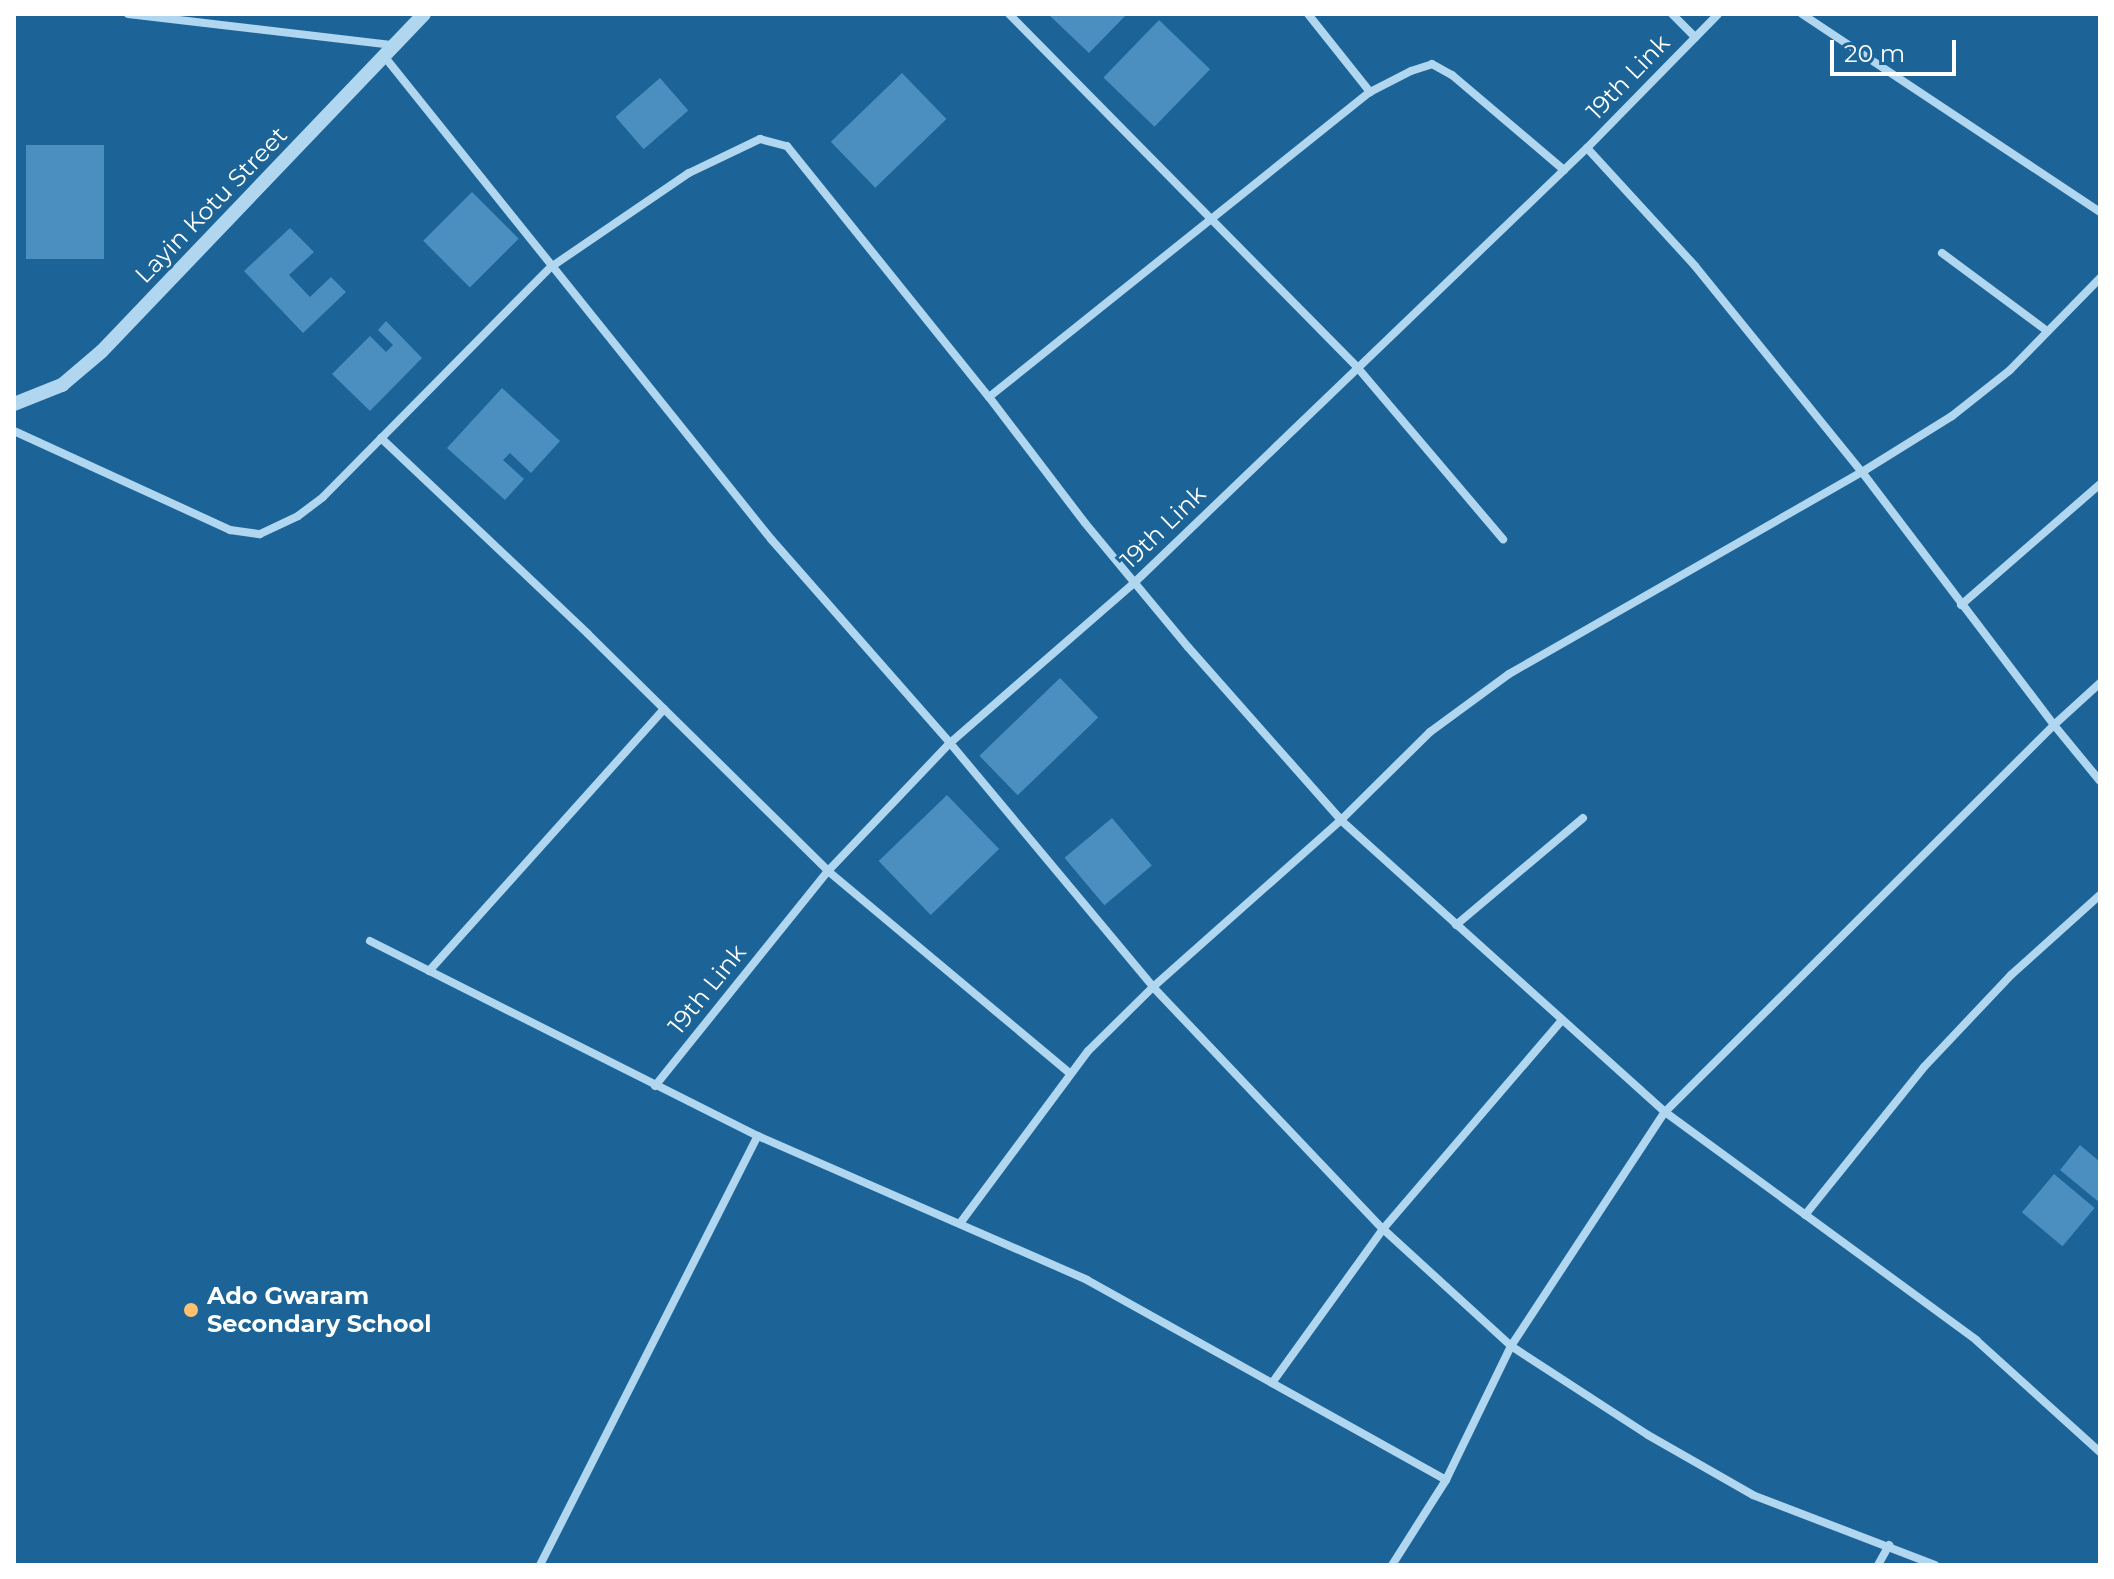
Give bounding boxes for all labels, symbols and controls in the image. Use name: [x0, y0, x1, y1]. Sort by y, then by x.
scale bar: [1834, 24, 1960, 74]
street label: 19th Link: [1580, 29, 1676, 125]
text: 20 m: [1844, 39, 1905, 68]
street label: Layin Kotu Street: [129, 121, 293, 289]
street label: 19th Link: [1115, 479, 1211, 575]
street label: 19th Link: [662, 938, 752, 1040]
place label: Ado Gwaram Secondary School: [207, 1282, 432, 1338]
marker: Ado Gwaram Secondary School: [182, 1301, 200, 1319]

